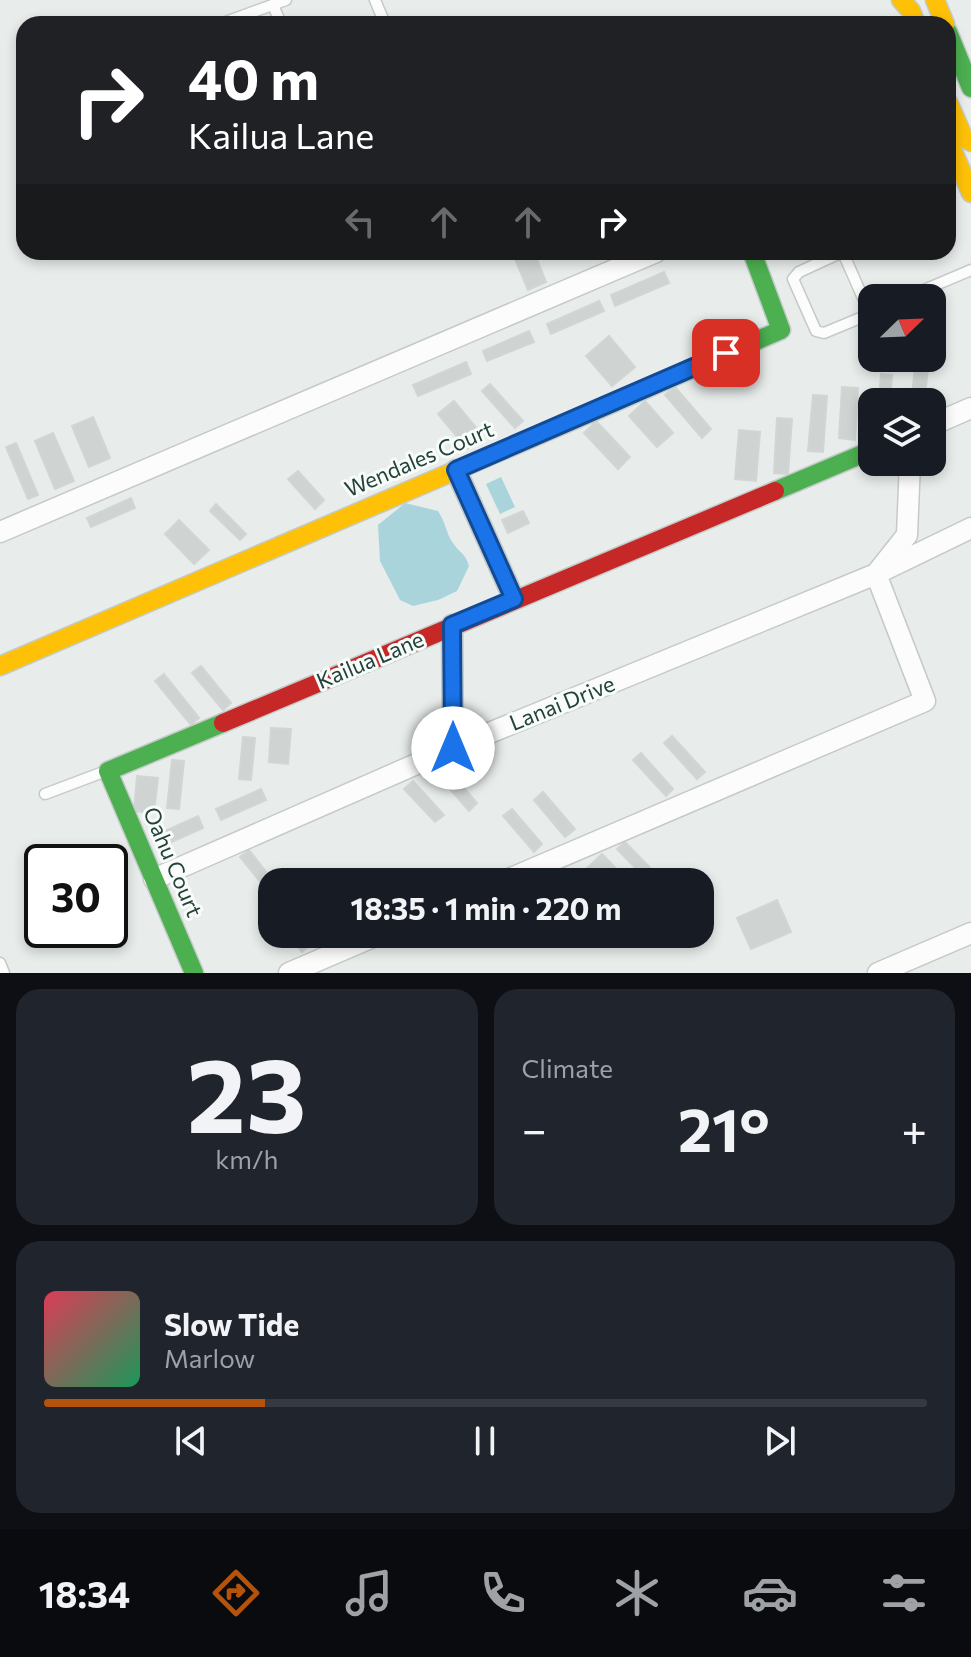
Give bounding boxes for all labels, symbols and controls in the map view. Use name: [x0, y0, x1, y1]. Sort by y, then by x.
text: 40 m: [188, 43, 319, 112]
icon: right: [56, 48, 160, 152]
text: Kailua Lane: [188, 112, 374, 156]
icon: left: [338, 200, 382, 244]
icon: ahead: [422, 200, 466, 244]
icon: ahead: [506, 200, 550, 244]
icon: right: [590, 200, 634, 244]
north arrow: [858, 284, 946, 372]
map controls: [858, 284, 946, 476]
pin: [692, 319, 760, 387]
icon: arrive: [704, 331, 748, 375]
button: layers: [858, 388, 946, 476]
street label: Wendales Court: [340, 415, 497, 502]
street label: Kailua Lane: [312, 625, 427, 694]
street label: Lanai Drive: [505, 669, 618, 736]
position arrow: [411, 706, 495, 790]
street label: Oahu Court: [138, 803, 209, 921]
speed limit sign: 30: [24, 844, 128, 948]
text: 18:35 · 1 min · 220 m: [351, 889, 621, 926]
text: 23: [187, 1027, 307, 1154]
text: Climate: [522, 1052, 613, 1083]
text: 21°: [678, 1091, 770, 1164]
text: −: [522, 1101, 547, 1155]
text: +: [901, 1101, 927, 1155]
text: km/h: [215, 1143, 278, 1174]
text: Slow Tide: [164, 1305, 299, 1342]
text: Marlow: [164, 1342, 255, 1373]
icon: previous: [169, 1419, 213, 1463]
icon: pause: [463, 1419, 507, 1463]
icon: next: [758, 1419, 802, 1463]
icon: directions: [208, 1565, 264, 1621]
icon: music: [341, 1565, 397, 1621]
icon: phone: [475, 1565, 531, 1621]
icon: climate: [609, 1565, 665, 1621]
icon: car: [742, 1565, 798, 1621]
icon: filters: [876, 1565, 932, 1621]
text: 18:34: [39, 1571, 130, 1615]

